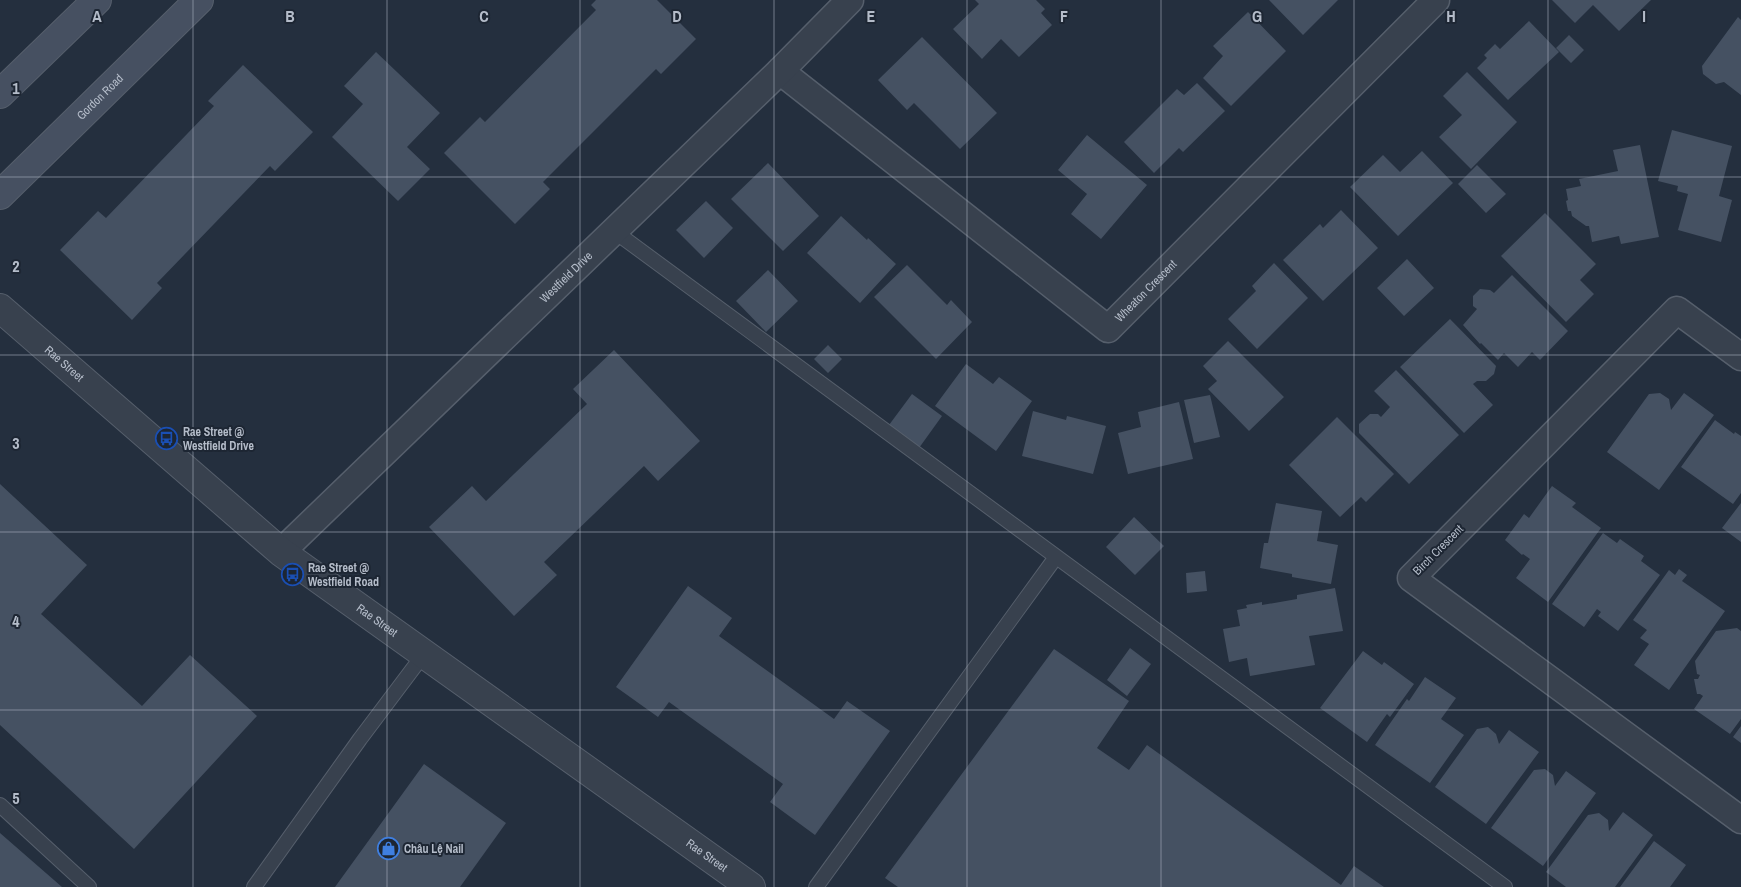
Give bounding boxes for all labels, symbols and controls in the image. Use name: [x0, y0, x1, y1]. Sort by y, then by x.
text: A: [92, 5, 102, 27]
text: B: [285, 5, 295, 27]
text: C: [479, 5, 489, 27]
text: D: [672, 5, 682, 27]
text: E: [867, 5, 876, 27]
text: F: [1060, 5, 1068, 27]
text: G: [1252, 5, 1262, 27]
text: H: [1446, 5, 1456, 27]
text: I: [1642, 5, 1646, 27]
street label: Gordon Road: [73, 71, 127, 123]
text: 1: [12, 77, 20, 99]
street label: Westfield Drive: [536, 248, 596, 306]
text: 2: [12, 255, 20, 277]
street label: Wheaton Crescent: [1111, 256, 1181, 326]
street label: Rae Street: [41, 342, 87, 385]
place label: Rae Street @ Westfield Drive: [183, 424, 254, 454]
bus stop icon: Rae Street @ Westfield Drive: [155, 427, 179, 451]
text: 3: [12, 432, 20, 454]
street label: Birch Crescent: [1409, 521, 1467, 579]
place label: Rae Street @ Westfield Road: [308, 560, 379, 590]
bus stop icon: Rae Street @ Westfield Road: [280, 563, 304, 587]
street label: Rae Street: [353, 600, 401, 641]
text: 4: [12, 610, 20, 632]
text: 5: [12, 787, 20, 809]
street label: Rae Street: [683, 835, 731, 876]
shop icon: Châu Lệ Nail: [376, 837, 400, 861]
place label: Châu Lệ Nail: [404, 841, 464, 857]

